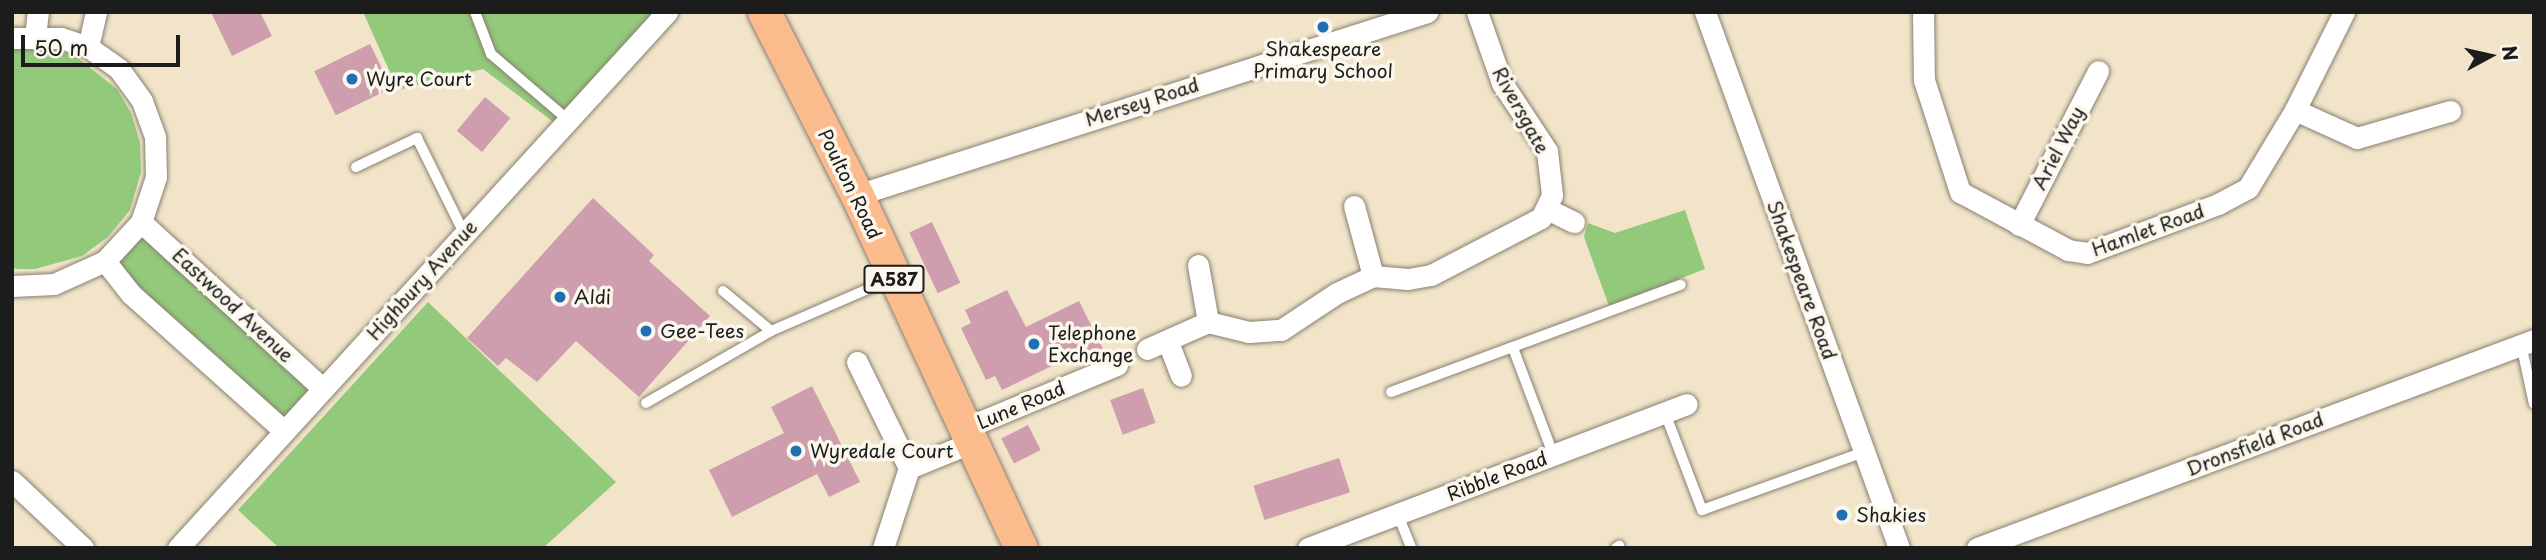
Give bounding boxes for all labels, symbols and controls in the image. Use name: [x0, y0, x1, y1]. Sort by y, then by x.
marker: Shakespeare Primary School: [1315, 19, 1331, 35]
scale bar: [24, 21, 184, 65]
north arrow: [2455, 21, 2525, 91]
text: 50 m: [34, 31, 88, 63]
place label: Shakespeare Primary School: [1253, 38, 1393, 82]
text: N: [2496, 44, 2526, 62]
street label: Riversgate: [1488, 63, 1554, 157]
place label: Wyre Court: [366, 68, 473, 90]
marker: Wyre Court: [344, 71, 360, 87]
street label: Mersey Road: [1082, 73, 1202, 131]
street label: Ariel Way: [2027, 102, 2089, 194]
street label: Poulton Road: [814, 125, 886, 243]
street label: Shakespeare Road: [1763, 197, 1841, 363]
street label: Hamlet Road: [2088, 199, 2208, 261]
street label: Highbury Avenue: [362, 215, 482, 345]
street label: Eastwood Avenue: [168, 243, 298, 367]
road number: A587: [862, 264, 926, 293]
place label: Aldi: [574, 286, 611, 308]
marker: Aldi: [552, 289, 568, 305]
place label: Gee-Tees: [660, 320, 744, 342]
place label: Telephone Exchange: [1048, 322, 1137, 366]
marker: Gee-Tees: [638, 323, 654, 339]
marker: Telephone Exchange: [1026, 336, 1042, 352]
street label: Lune Road: [973, 376, 1069, 434]
street label: Dronsfield Road: [2183, 407, 2327, 481]
place label: Wyredale Court: [810, 440, 955, 462]
marker: Wyredale Court: [788, 443, 804, 459]
street label: Ribble Road: [1443, 446, 1551, 506]
place label: Shakies: [1856, 504, 1926, 526]
marker: Shakies: [1834, 507, 1850, 523]

